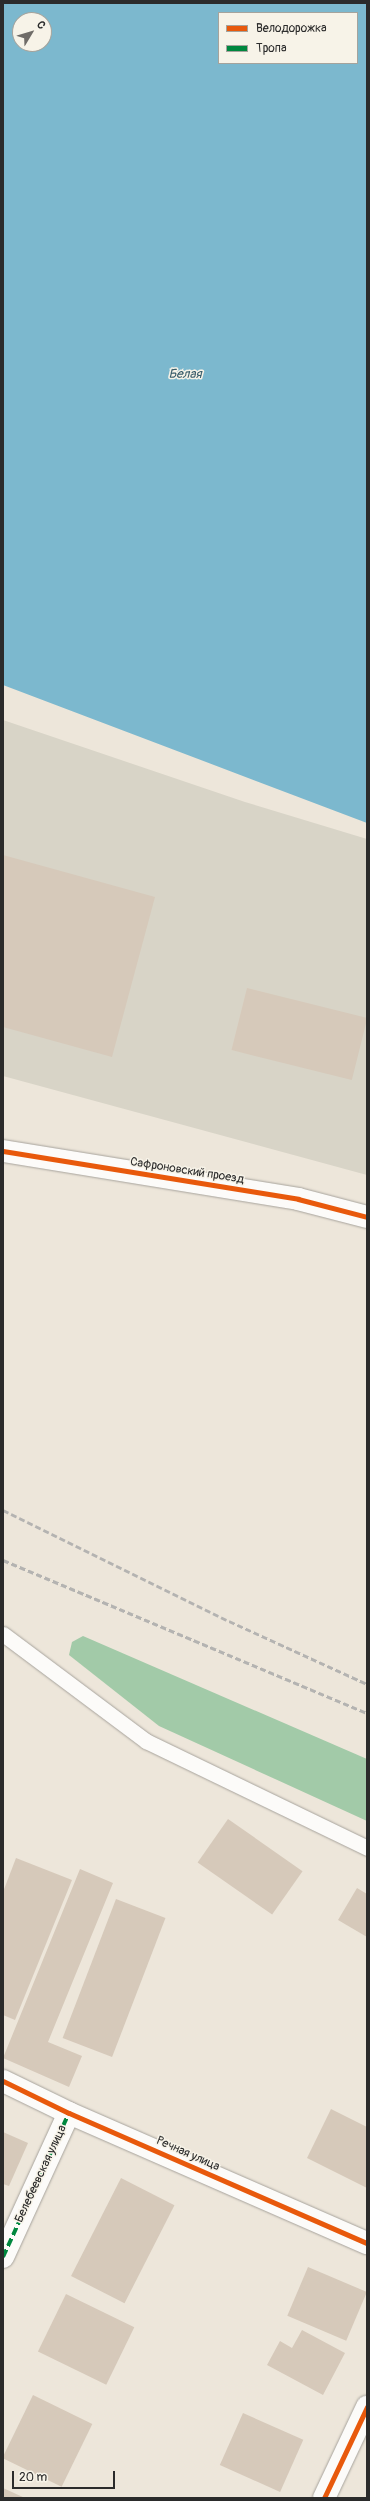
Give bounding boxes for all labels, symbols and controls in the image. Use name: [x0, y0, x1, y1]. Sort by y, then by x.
north arrow: [12, 12, 52, 52]
legend: [218, 12, 358, 64]
text: С: [34, 18, 48, 32]
text: Велодорожка: [256, 21, 327, 36]
text: Тропа: [256, 41, 286, 56]
water label: Белая: [168, 366, 202, 382]
street label: Сафроновский проезд: [129, 1155, 245, 1187]
street label: Белебеевская улица: [12, 2123, 70, 2225]
street label: Речная улица: [154, 2134, 222, 2174]
scale bar: [14, 2463, 117, 2489]
text: 20 m: [19, 2470, 47, 2485]

